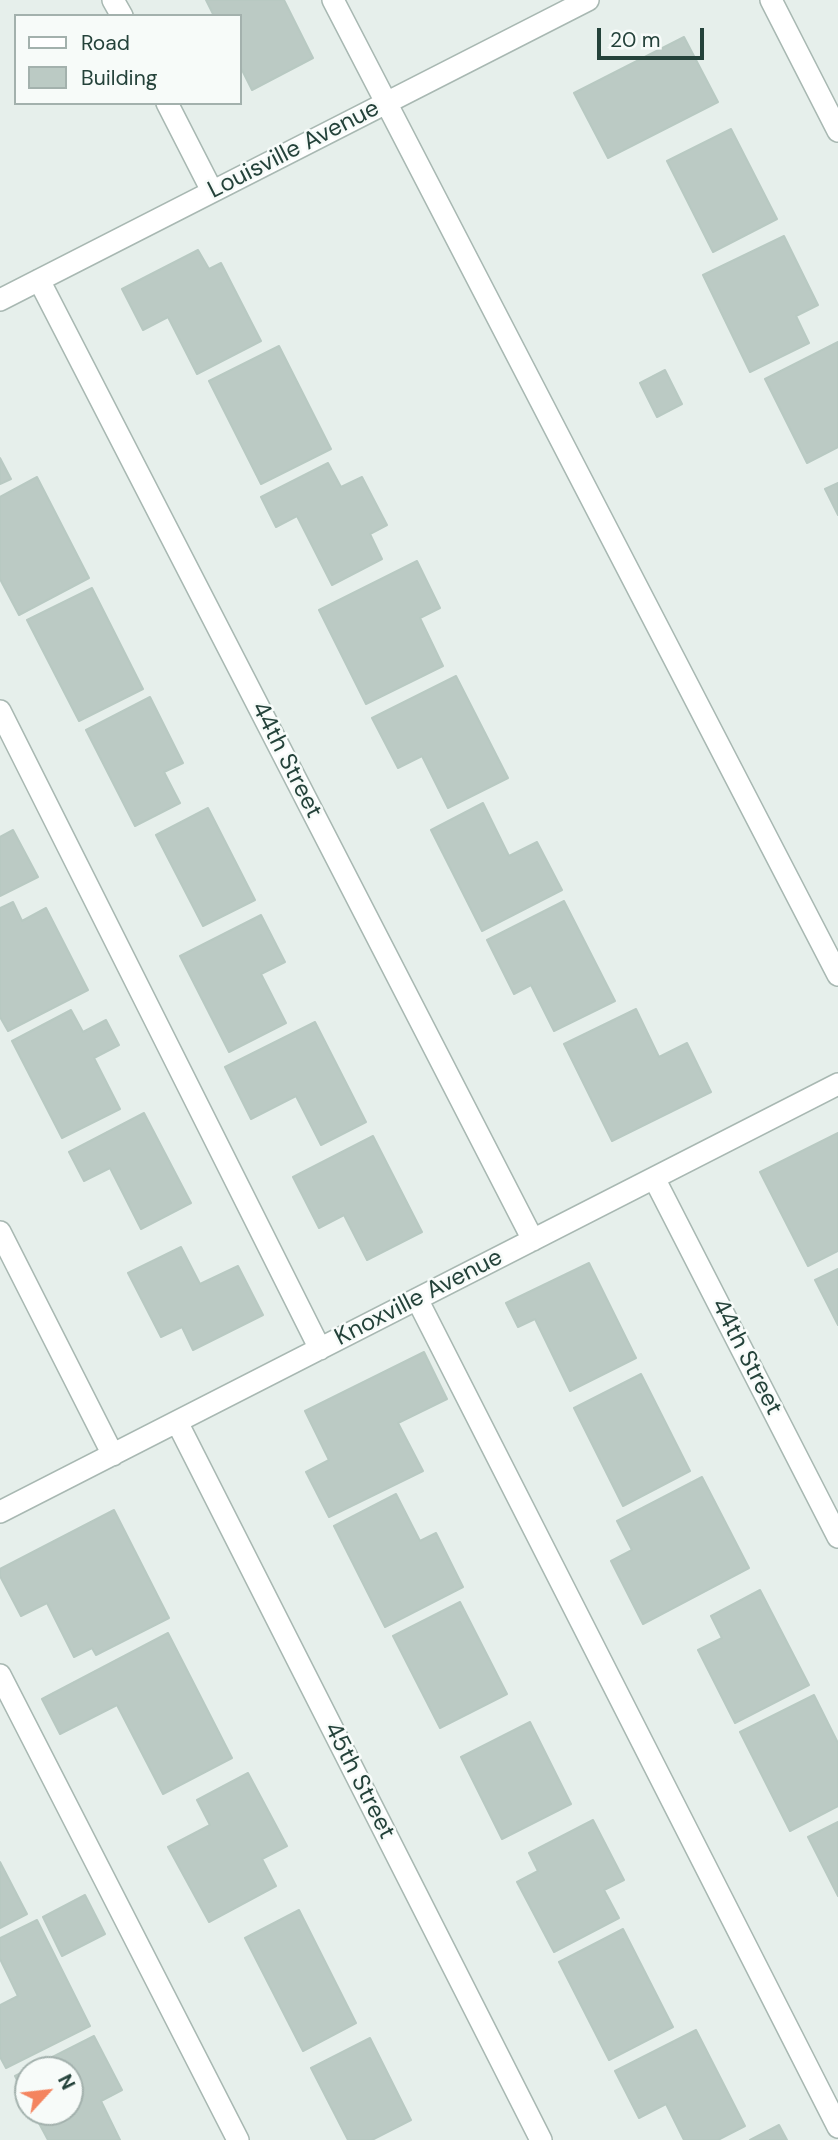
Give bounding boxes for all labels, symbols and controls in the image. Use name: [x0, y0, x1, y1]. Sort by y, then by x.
legend: [14, 14, 242, 105]
scale bar: [600, 14, 707, 58]
text: 20 m: [610, 26, 661, 54]
text: Road: [81, 29, 130, 57]
text: Building: [81, 64, 157, 92]
street label: Louisville Avenue: [204, 95, 384, 205]
street label: 44th Street: [244, 697, 328, 823]
street label: Knoxville Avenue: [330, 1243, 508, 1353]
street label: 44th Street: [704, 1294, 788, 1420]
street label: 45th Street: [317, 1718, 401, 1844]
north arrow: [14, 2056, 84, 2126]
text: N: [52, 2070, 81, 2094]

